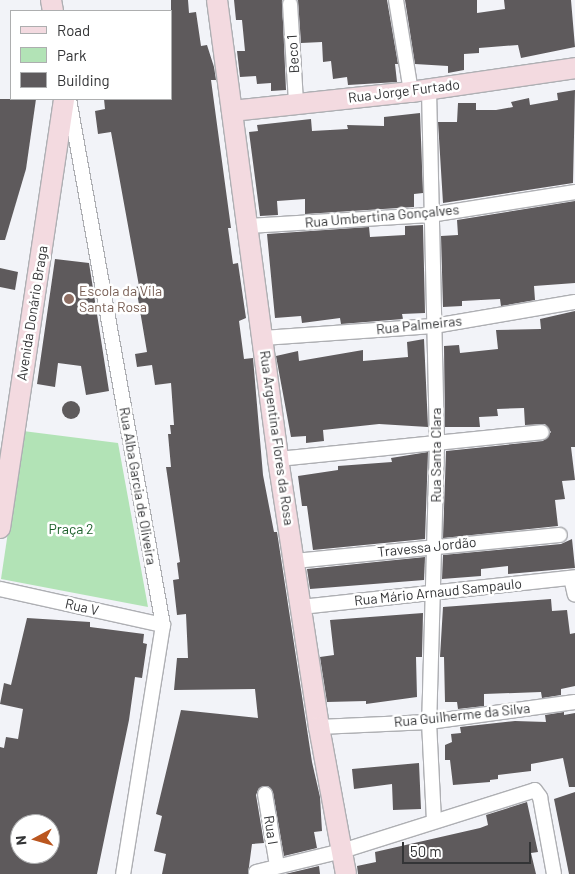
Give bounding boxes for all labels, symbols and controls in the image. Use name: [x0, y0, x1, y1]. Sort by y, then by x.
legend: [10, 10, 172, 100]
text: Road: [57, 21, 90, 39]
street label: Beco 1: [283, 34, 303, 74]
text: Park: [57, 46, 86, 64]
text: Building: [57, 71, 110, 89]
street label: Rua Jorge Furtado: [347, 76, 461, 106]
street label: Rua Umbertina Gonçalves: [304, 201, 460, 231]
street label: Avenida Donário Braga: [13, 244, 51, 382]
place label: Escola da Vila Santa Rosa: [79, 283, 162, 316]
marker: Escola da Vila Santa Rosa: [63, 293, 75, 305]
street label: Rua Palmeiras: [375, 312, 463, 338]
street label: Rua Argentina Flores da Rosa: [256, 349, 298, 527]
street label: Rua Alba Garcia de Oliveira: [116, 406, 160, 566]
street label: Rua Santa Clara: [428, 407, 444, 503]
park label: Praça 2: [48, 521, 94, 537]
street label: Travessa Jordão: [377, 533, 477, 561]
street label: Rua Mário Arnaud Sampaulo: [353, 575, 523, 609]
street label: Rua V: [63, 595, 101, 619]
street label: Rua Guilherme da Silva: [393, 699, 531, 731]
north arrow: [10, 814, 60, 864]
street label: Rua I: [260, 814, 282, 846]
scale bar: [405, 832, 534, 864]
text: N: [12, 835, 30, 846]
text: 50 m: [410, 842, 442, 860]

